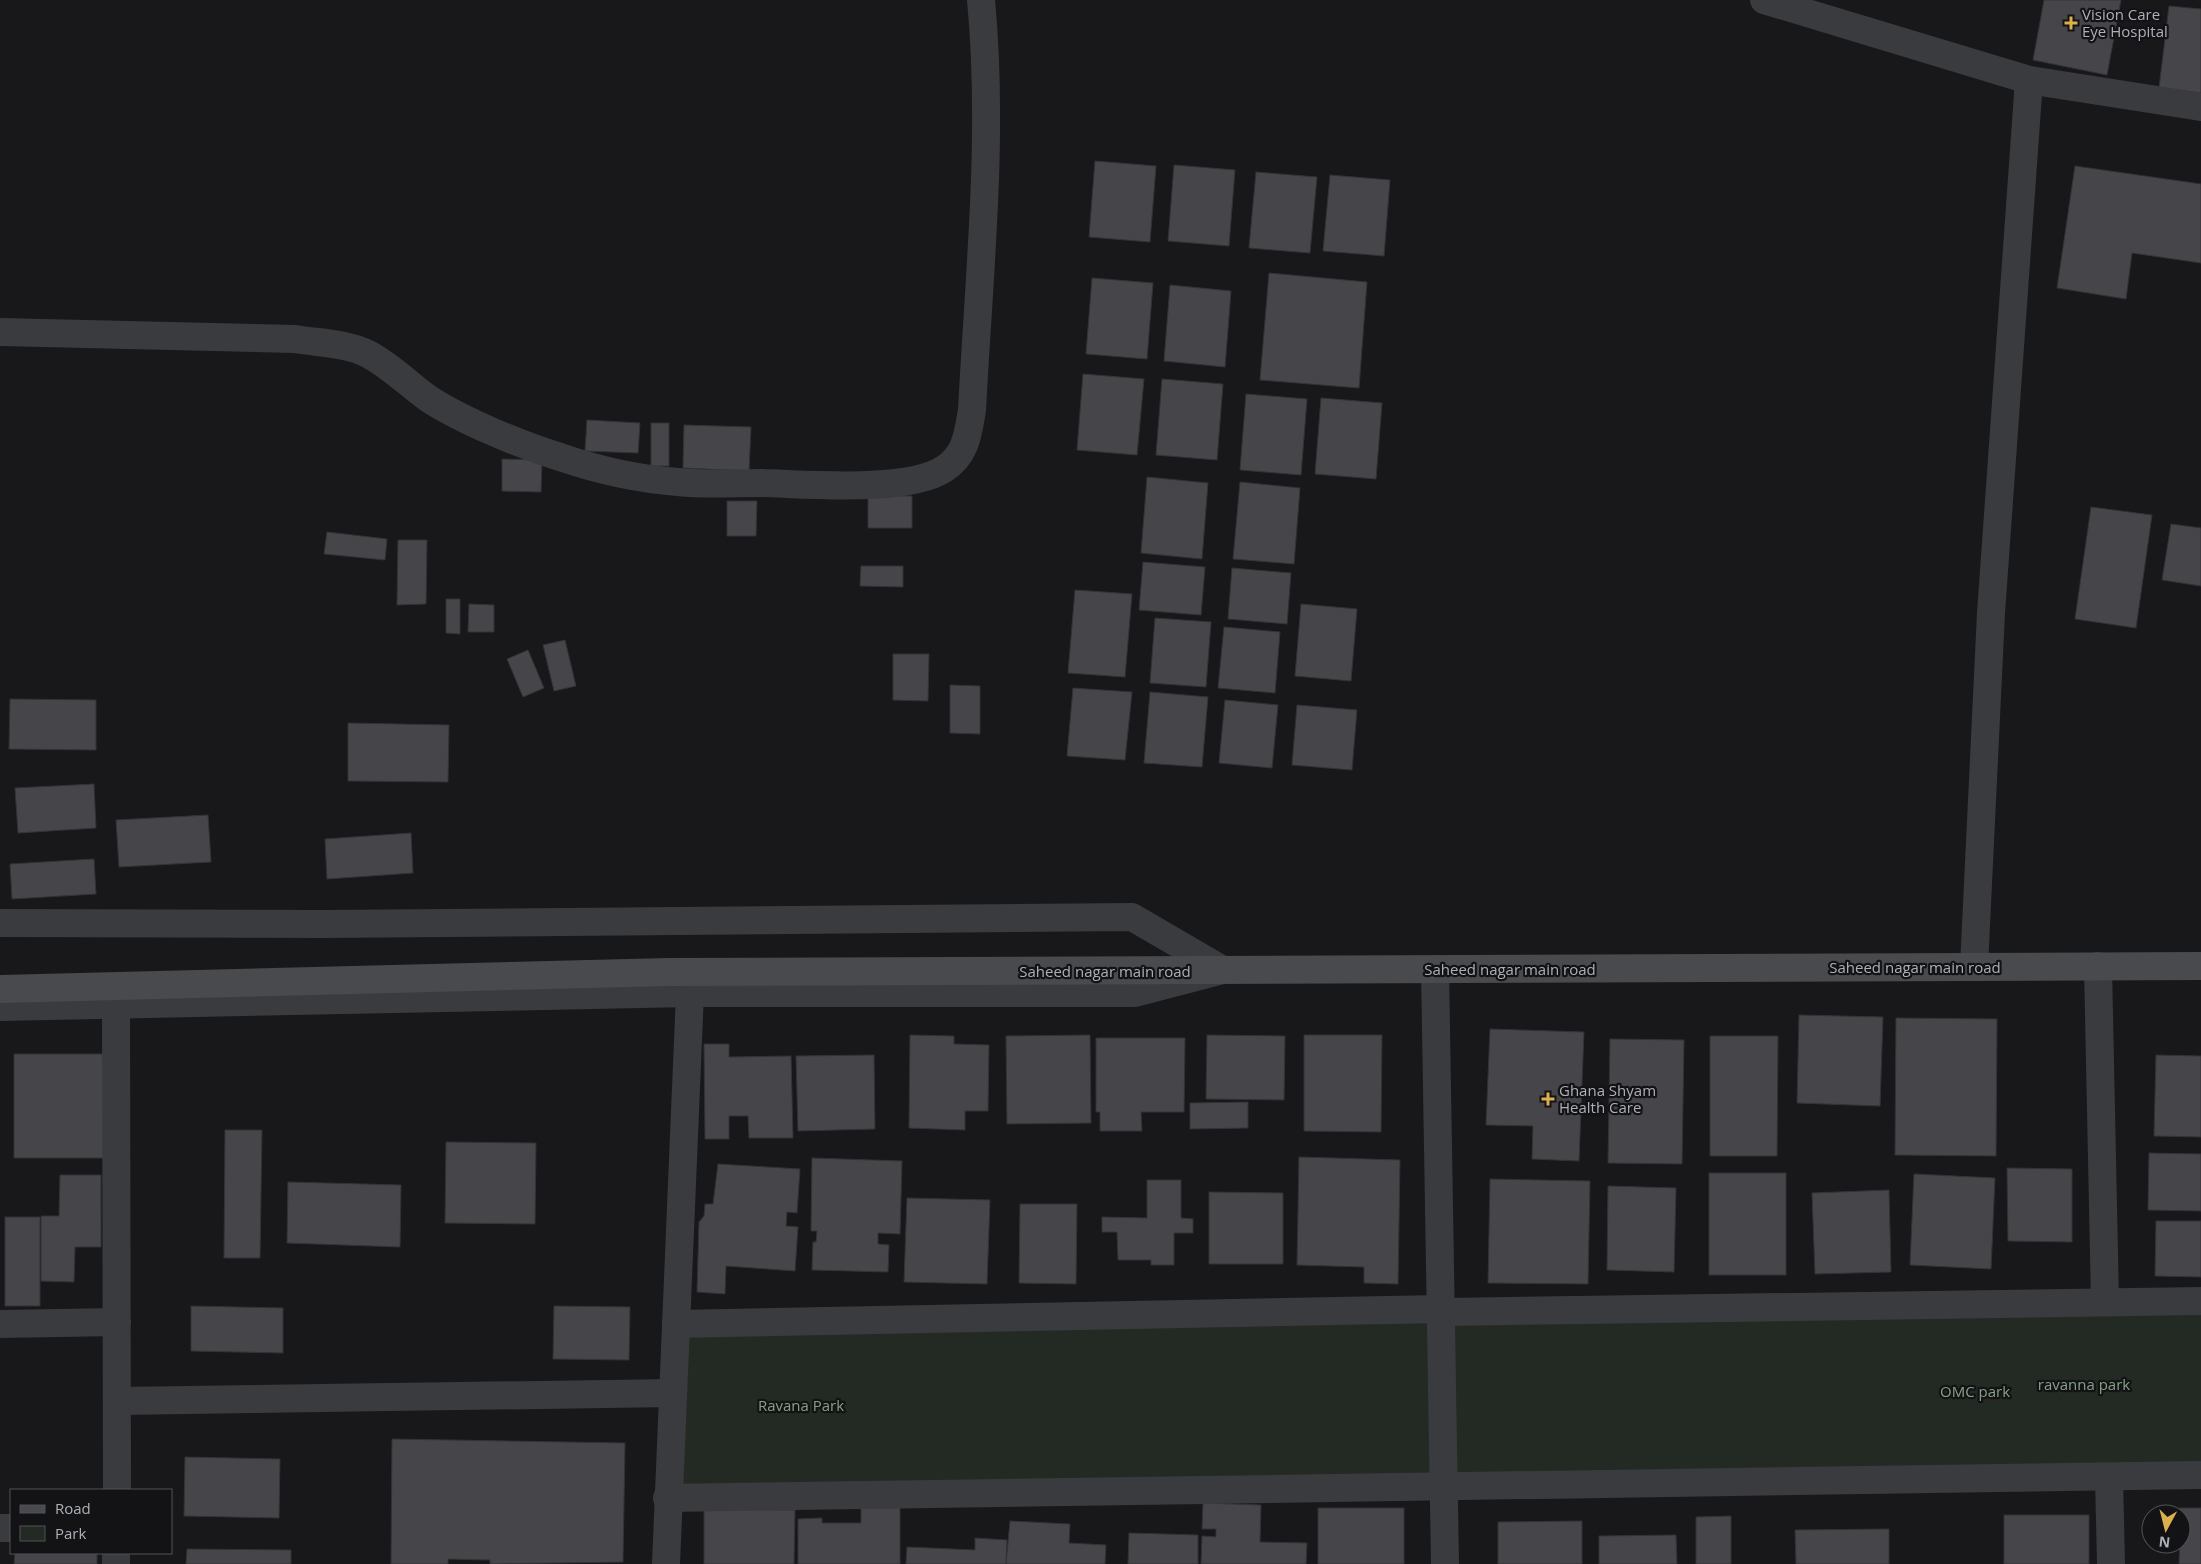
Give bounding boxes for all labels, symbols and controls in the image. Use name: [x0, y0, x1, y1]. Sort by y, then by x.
place label: Vision Care Eye Hospital: [2082, 4, 2168, 41]
marker: Vision Care Eye Hospital: [2064, 16, 2078, 30]
street label: Saheed nagar main road: [1829, 957, 2001, 977]
street label: Saheed nagar main road: [1424, 959, 1596, 979]
street label: Saheed nagar main road: [1019, 961, 1191, 981]
place label: Ghana Shyam Health Care: [1559, 1080, 1656, 1117]
marker: Ghana Shyam Health Care: [1541, 1092, 1555, 1106]
park label: ravanna park: [2038, 1374, 2130, 1394]
park label: OMC park: [1940, 1381, 2010, 1401]
park label: Ravana Park: [758, 1395, 844, 1415]
legend: [10, 1489, 172, 1554]
text: Road: [55, 1498, 91, 1518]
north arrow: [2141, 1504, 2191, 1554]
text: Park: [55, 1523, 86, 1543]
text: N: [2158, 1532, 2171, 1553]

